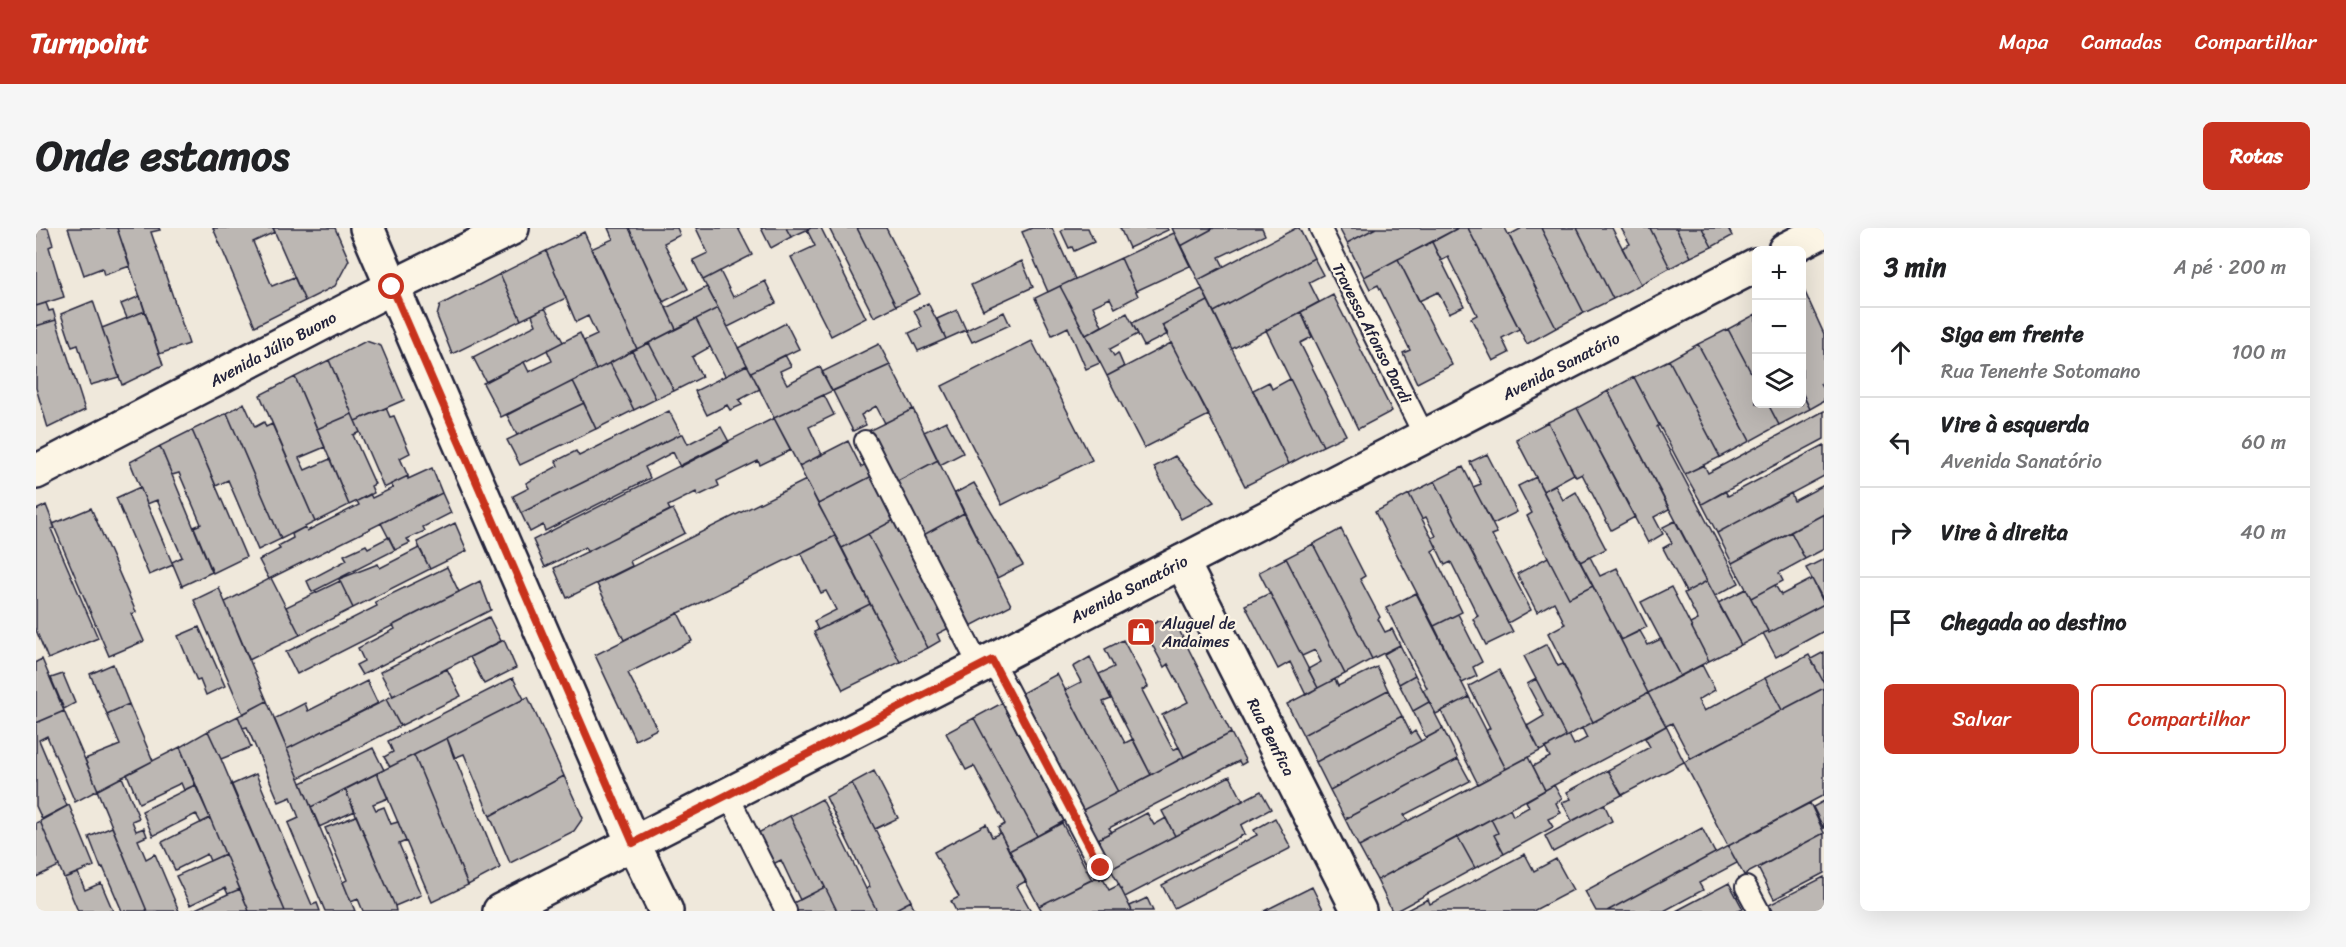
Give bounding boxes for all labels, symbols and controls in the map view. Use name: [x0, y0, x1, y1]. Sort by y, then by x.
text: Turnpoint: [30, 18, 149, 67]
text: Mapa: [1999, 23, 2048, 61]
text: Camadas: [2081, 23, 2162, 61]
text: Compartilhar: [2195, 23, 2316, 61]
text: Onde estamos: [36, 119, 290, 193]
button: Rotas: [2203, 122, 2310, 190]
text: 3 min: [1884, 244, 1946, 290]
map controls: [1752, 246, 1806, 408]
button: +: [1752, 246, 1806, 300]
text: A pé · 200 m: [2174, 250, 2286, 285]
street label: Travessa Afonso Dardi: [1324, 257, 1420, 409]
route start: [378, 273, 404, 299]
button: −: [1752, 300, 1806, 354]
street label: Avenida Júlio Buono: [203, 303, 342, 395]
text: Siga em frente: [1941, 315, 2084, 354]
street label: Avenida Sanatório: [1496, 324, 1625, 409]
text: 100 m: [2232, 335, 2286, 370]
icon: ahead: [1884, 336, 1917, 369]
button: layers: [1752, 354, 1806, 408]
text: Rua Tenente Sotomano: [1941, 354, 2140, 389]
text: Vire à esquerda: [1941, 405, 2089, 444]
text: 60 m: [2241, 425, 2286, 460]
icon: left: [1884, 426, 1917, 459]
text: Avenida Sanatório: [1941, 444, 2102, 479]
text: Vire à direita: [1941, 513, 2068, 552]
text: 40 m: [2240, 515, 2286, 550]
icon: right: [1884, 516, 1917, 549]
street label: Avenida Sanatório: [1064, 547, 1193, 632]
text: Chegada ao destino: [1941, 603, 2126, 642]
icon: arrive: [1884, 606, 1917, 639]
place label: Aluguel de Andaimes: [1161, 609, 1235, 656]
shop icon: Aluguel de Andaimes: [1125, 616, 1157, 648]
button: Salvar: [1884, 684, 2079, 754]
button: Compartilhar: [2091, 684, 2286, 754]
street label: Rua Benfica: [1239, 693, 1303, 781]
route end: [1087, 854, 1113, 880]

